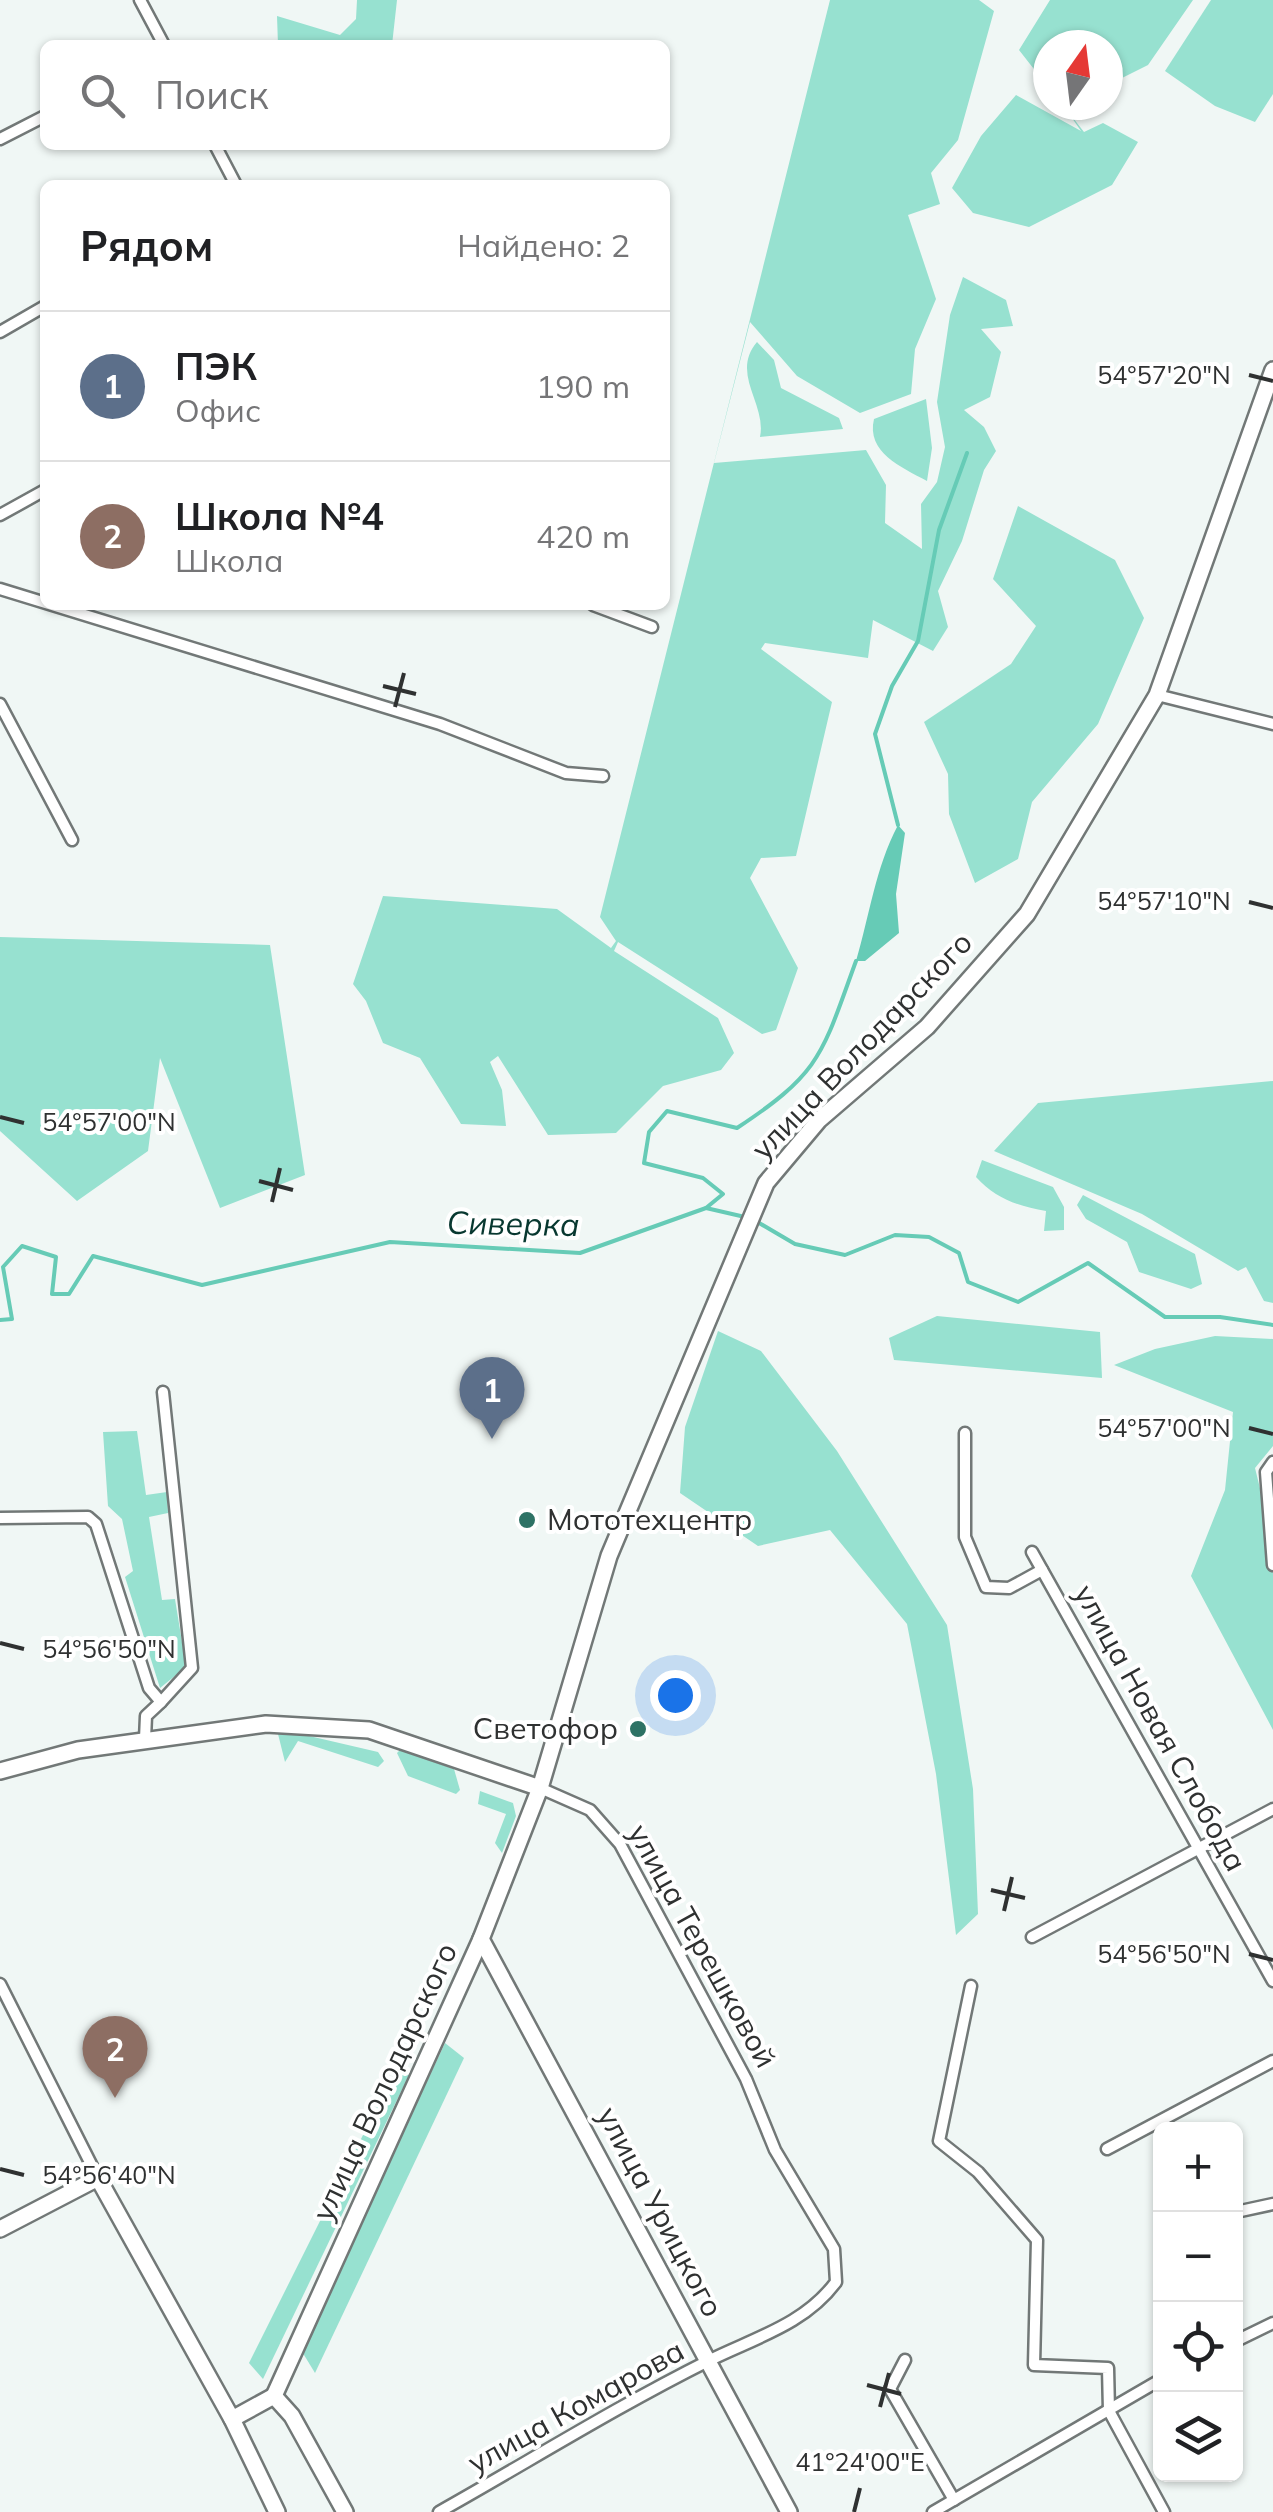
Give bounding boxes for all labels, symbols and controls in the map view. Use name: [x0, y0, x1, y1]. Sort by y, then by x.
north arrow: [1033, 30, 1123, 120]
search box: [40, 40, 670, 150]
icon: search: [75, 68, 130, 123]
text: Поиск: [155, 71, 268, 119]
text: Рядом: [80, 219, 213, 272]
text: Найдено: 2: [457, 225, 630, 265]
text: ПЭК: [175, 342, 257, 390]
text: 54°57'20"N: [1097, 359, 1231, 390]
text: 1: [103, 366, 122, 406]
text: 190 m: [536, 366, 630, 406]
text: Офис: [175, 390, 261, 430]
text: Школа №4: [175, 492, 384, 540]
text: 2: [103, 516, 122, 556]
text: 420 m: [536, 516, 630, 556]
text: Школа: [175, 540, 283, 580]
text: 54°57'10"N: [1097, 885, 1231, 916]
street label: улица Володарского: [743, 923, 980, 1167]
text: 54°57'00"N: [42, 1106, 176, 1137]
water label: Сиверка: [446, 1202, 580, 1244]
pin: 1: [460, 1356, 524, 1439]
text: 54°57'00"N: [1097, 1412, 1231, 1443]
place label: Мототехцентр: [547, 1500, 752, 1538]
marker: Мототехцентр: [516, 1509, 538, 1531]
street label: улица Новая Слобода: [1066, 1577, 1256, 1878]
text: 54°56'50"N: [42, 1633, 176, 1664]
your location: [650, 1670, 701, 1721]
place label: Светофор: [473, 1709, 618, 1747]
marker: Светофор: [627, 1718, 649, 1740]
street label: улица Терешковой: [620, 1817, 786, 2074]
street label: улица Володарского: [303, 1937, 465, 2227]
text: 54°56'50"N: [1097, 1938, 1231, 1969]
pin: 2: [82, 2016, 148, 2098]
street label: улица Урицкого: [590, 2100, 732, 2323]
map controls: [1153, 2122, 1243, 2482]
button: +: [1153, 2122, 1243, 2212]
text: 54°56'40"N: [42, 2159, 176, 2190]
button: −: [1153, 2212, 1243, 2302]
button: locate: [1153, 2302, 1243, 2392]
street label: улица Комарова: [461, 2331, 690, 2481]
button: layers: [1153, 2392, 1243, 2482]
text: 41°24'00"E: [795, 2446, 925, 2477]

